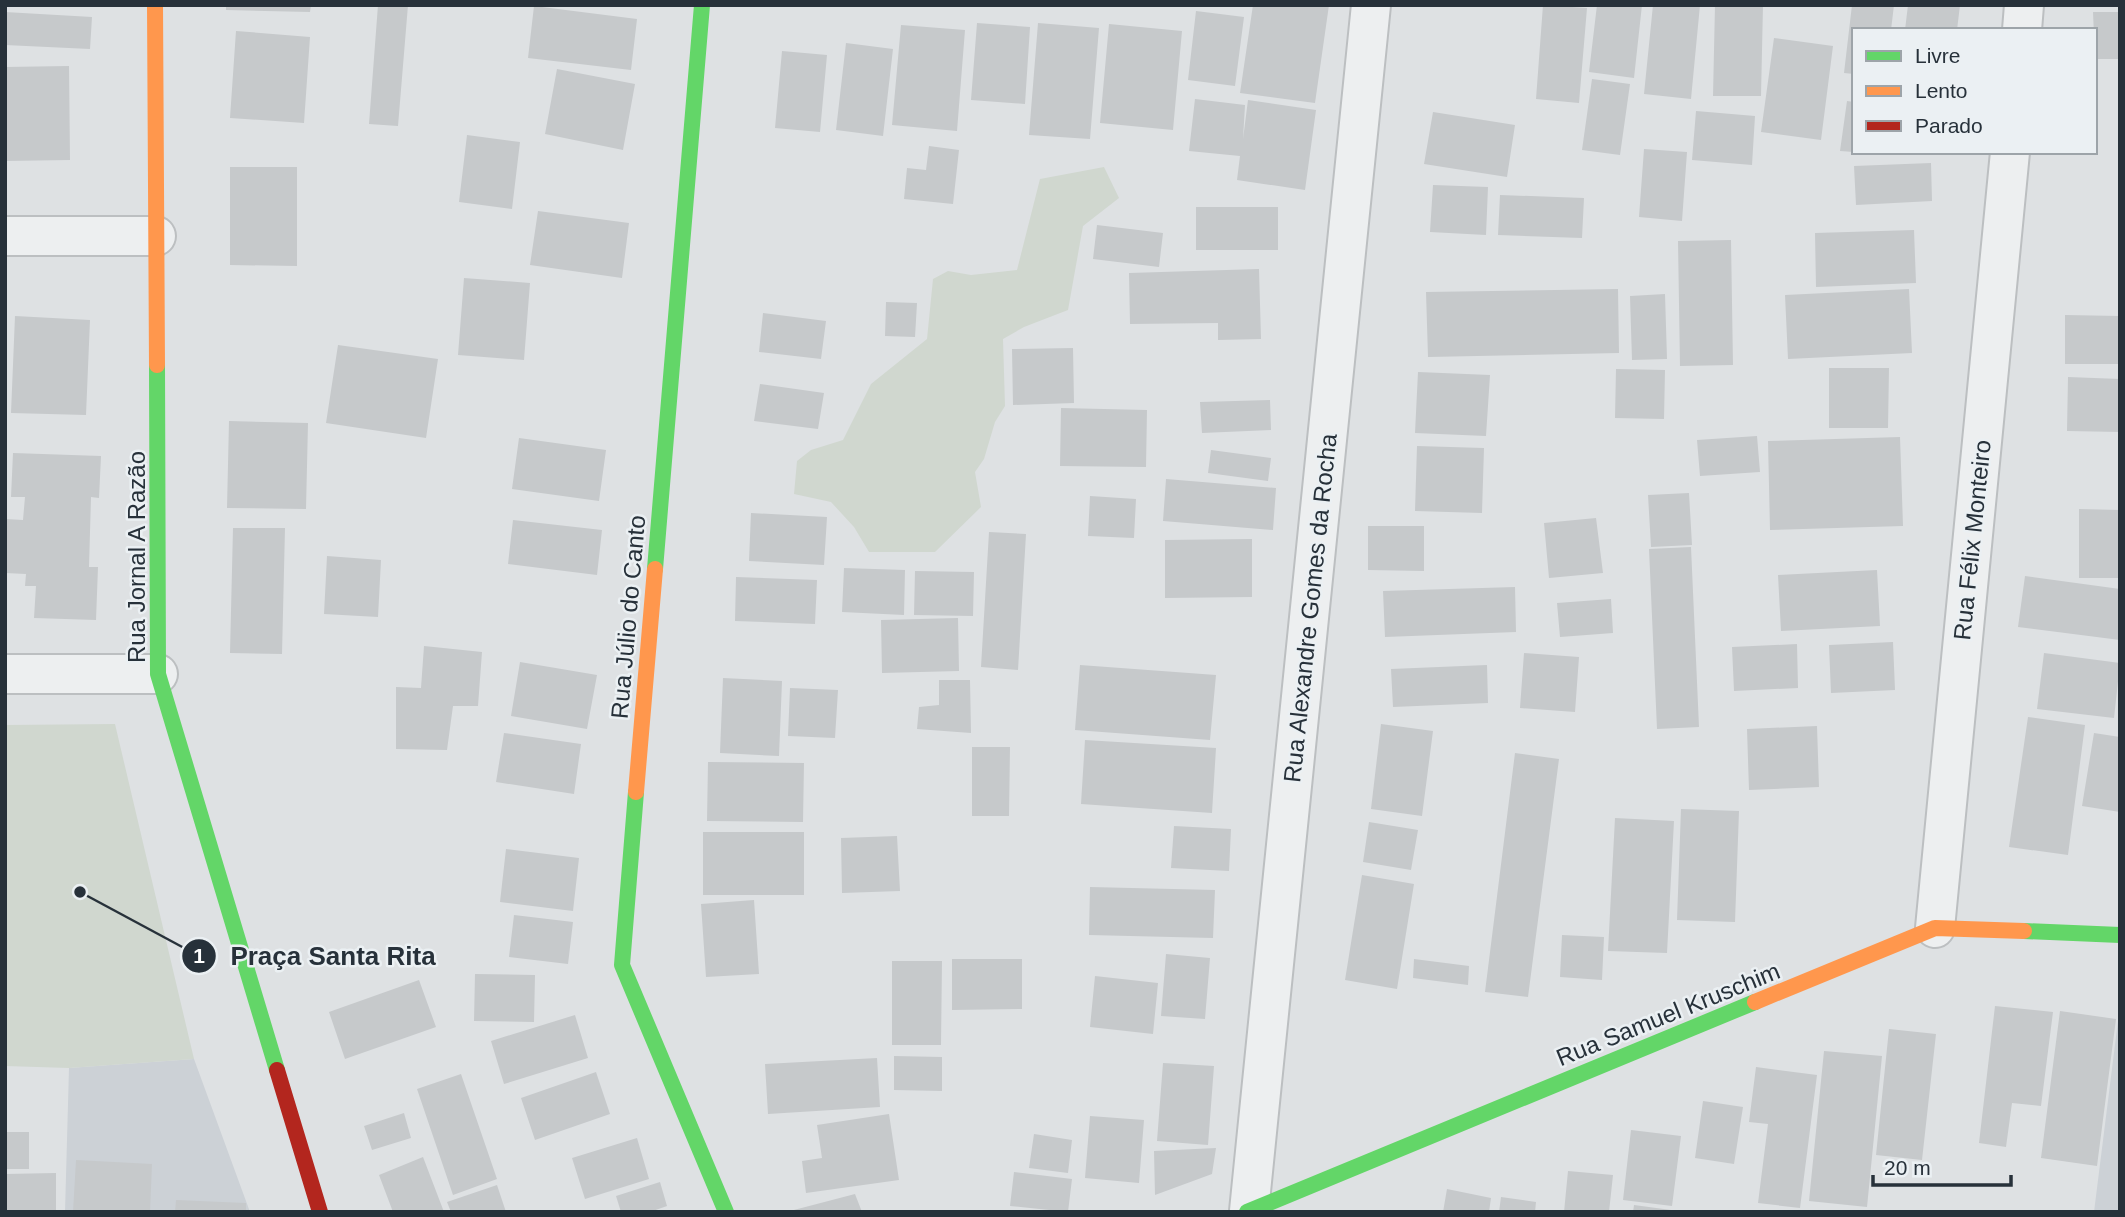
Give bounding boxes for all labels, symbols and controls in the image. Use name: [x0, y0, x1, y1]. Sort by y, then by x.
legend: [1852, 28, 2097, 154]
text: Livre: [1915, 44, 1961, 67]
text: Lento: [1915, 79, 1968, 102]
text: Parado: [1915, 114, 1983, 137]
street label: Rua Alexandre Gomes da Rocha: [1278, 431, 1342, 784]
street label: Rua Félix Monteiro: [1948, 438, 1996, 642]
street label: Rua Jornal A Razão: [123, 451, 150, 663]
street label: Rua Júlio do Canto: [606, 514, 650, 720]
callout: Praça Santa Rita: [181, 933, 450, 980]
text: Praça Santa Rita: [230, 941, 436, 971]
text: 1: [193, 944, 205, 967]
street label: Rua Samuel Kruschim: [1552, 957, 1784, 1071]
scale bar: [1873, 1144, 2011, 1188]
text: 20 m: [1884, 1156, 1931, 1179]

